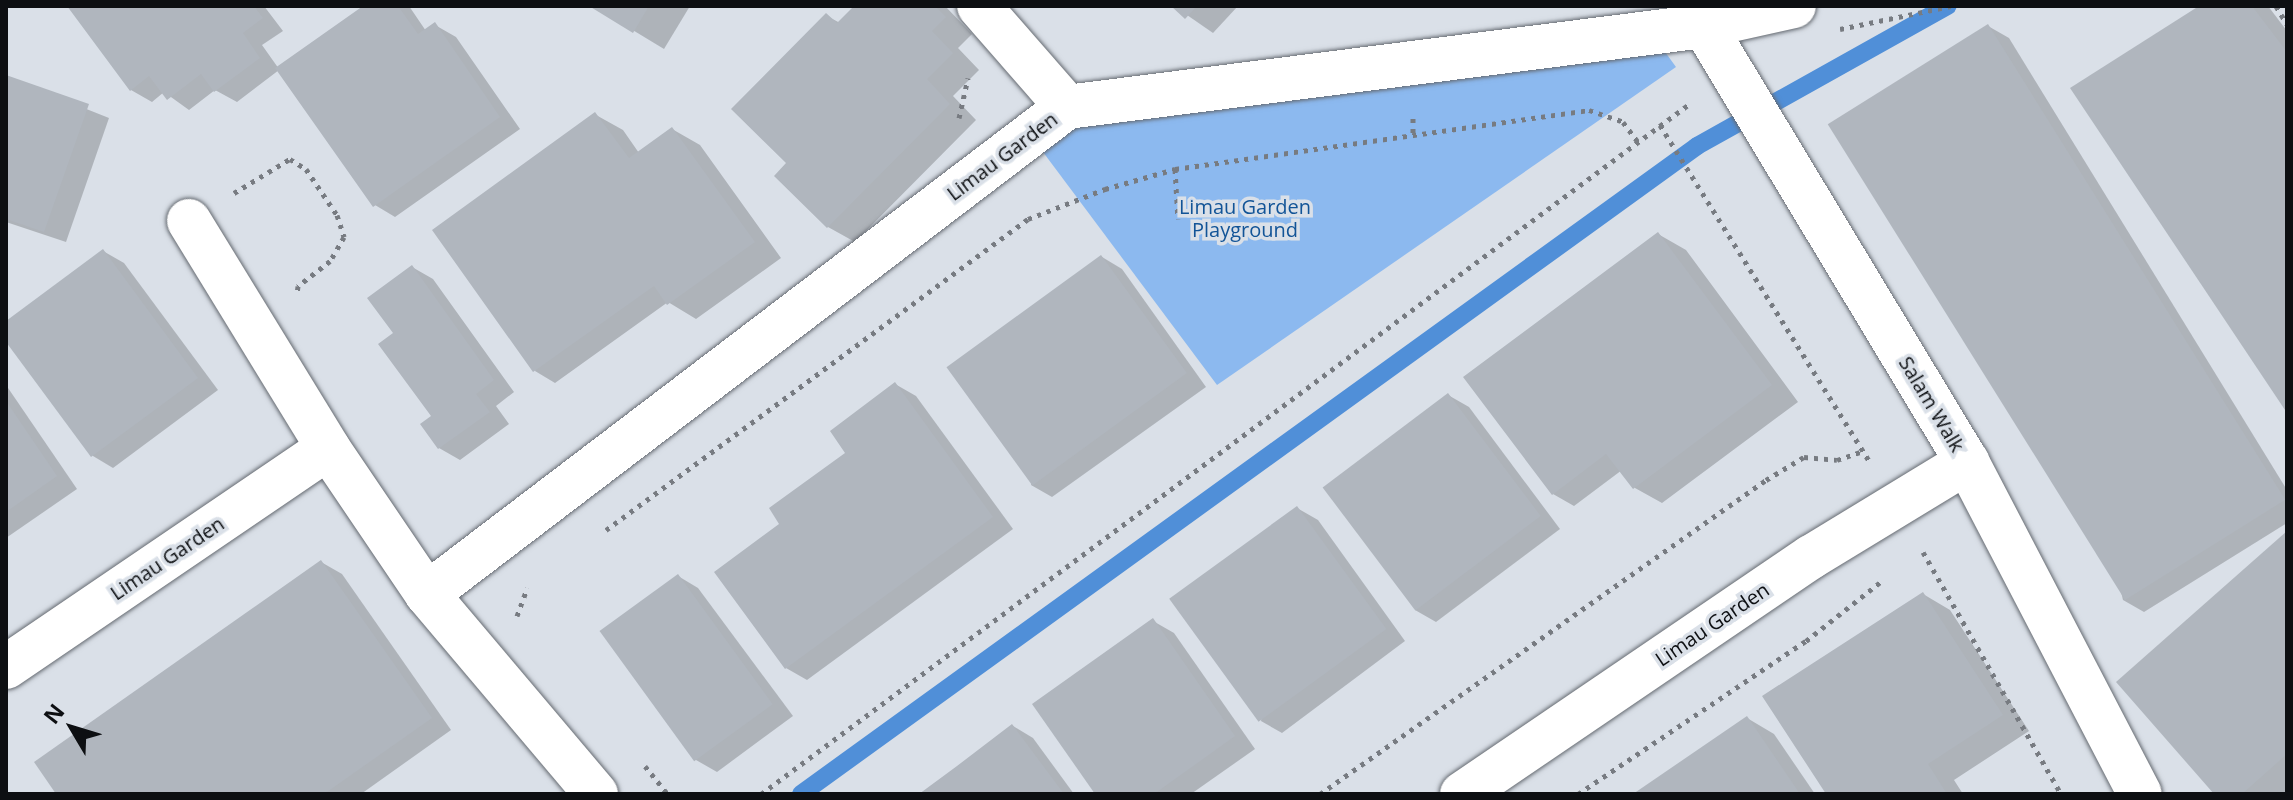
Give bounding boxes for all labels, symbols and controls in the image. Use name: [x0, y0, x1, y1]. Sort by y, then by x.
street label: Limau Garden: [942, 107, 1062, 205]
park label: Limau Garden Playground: [1179, 194, 1311, 241]
street label: Salam Walk: [1894, 352, 1970, 456]
street label: Limau Garden: [106, 511, 228, 605]
street label: Limau Garden: [1651, 577, 1773, 671]
north arrow: [32, 688, 112, 768]
text: N: [36, 697, 70, 730]

